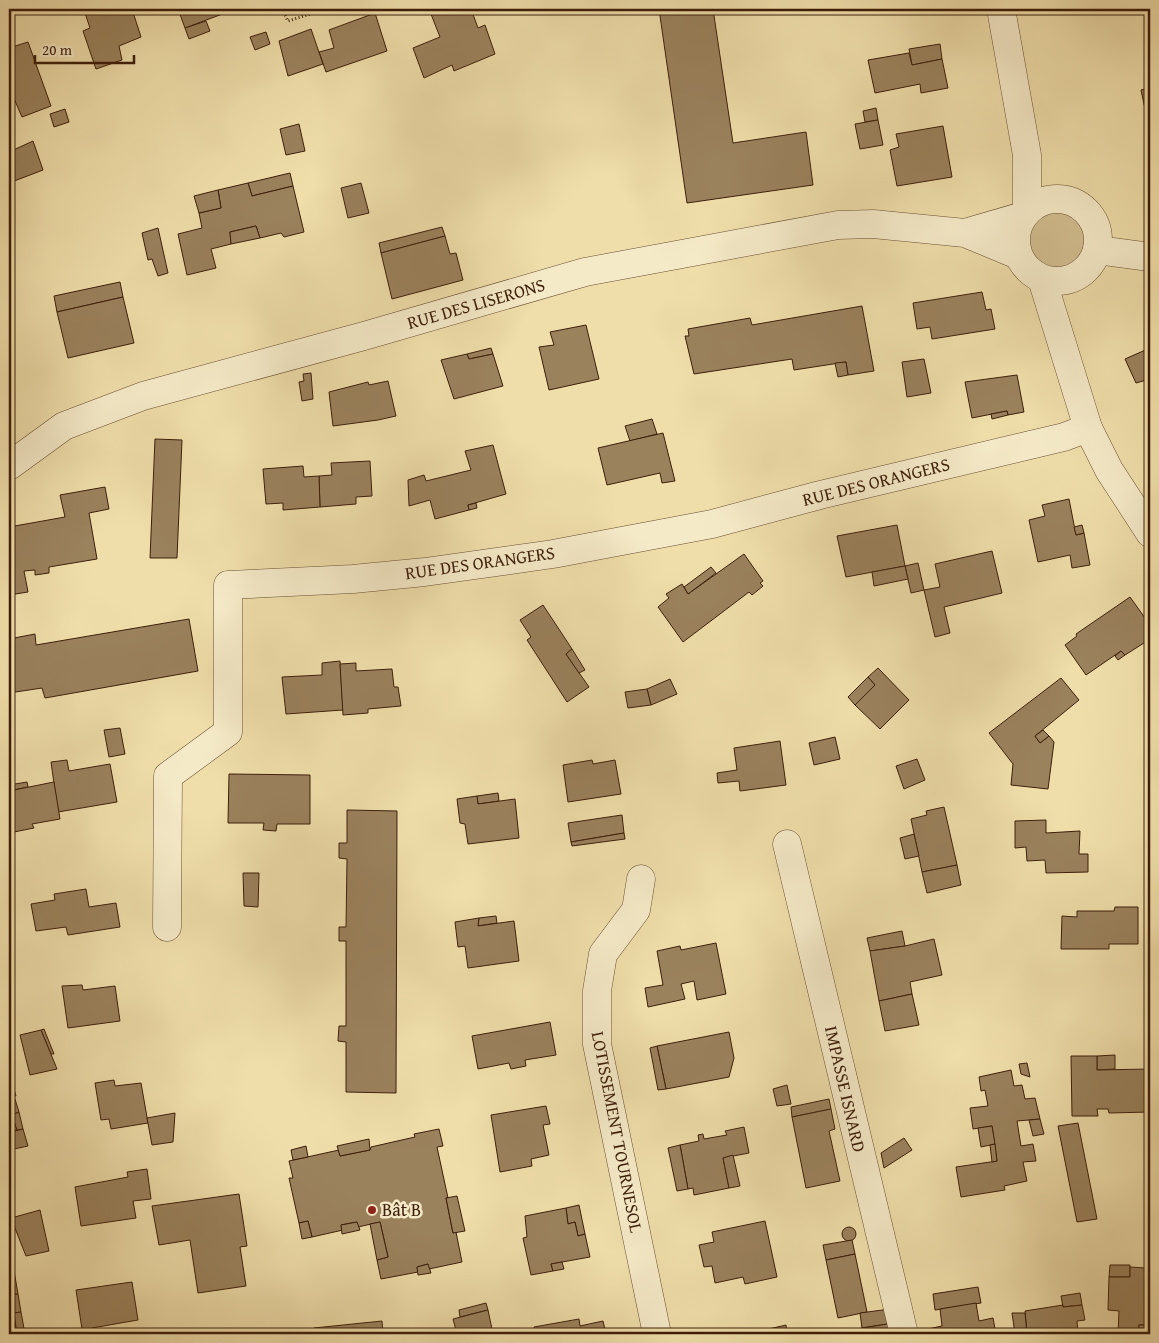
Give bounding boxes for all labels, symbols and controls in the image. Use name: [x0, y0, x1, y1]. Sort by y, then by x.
scale bar: [35, 32, 134, 64]
text: 20 m: [42, 39, 73, 60]
street label: RUE DES LISERONS: [404, 271, 548, 336]
street label: RUE DES ORANGERS: [799, 450, 953, 513]
street label: RUE DES ORANGERS: [403, 539, 557, 586]
street label: IMPASSE ISNARD: [818, 1023, 873, 1155]
street label: LOTISSEMENT TOURNESOL: [585, 1029, 650, 1235]
place label: Bât B: [382, 1196, 421, 1223]
marker: Bât B: [366, 1204, 378, 1216]

